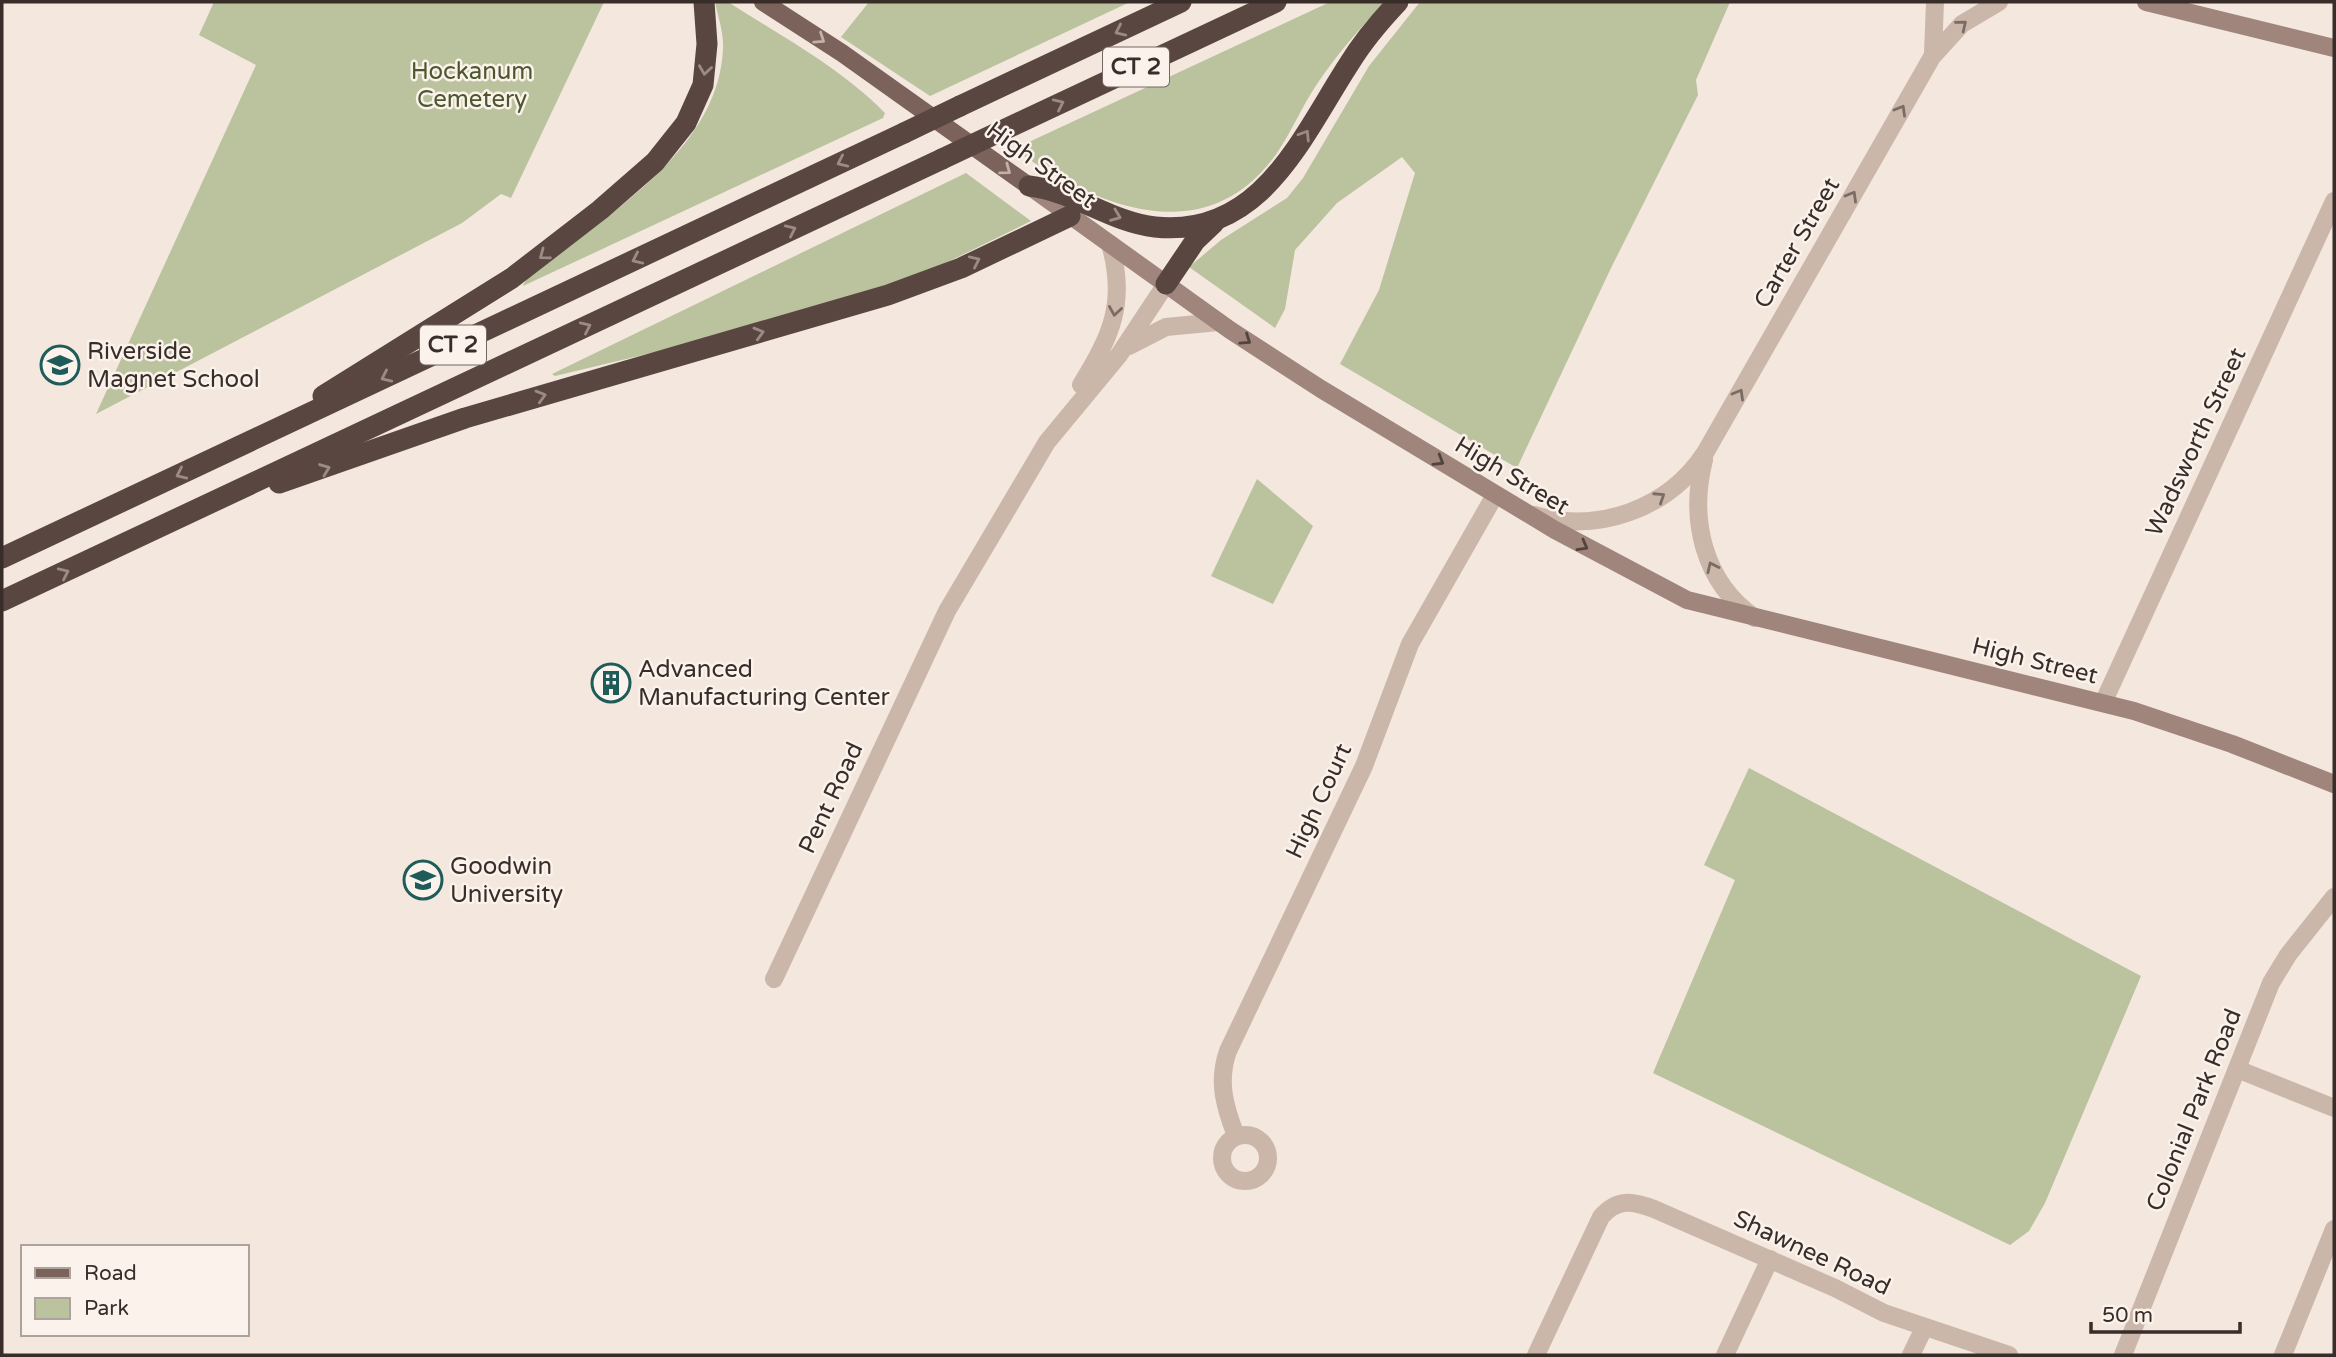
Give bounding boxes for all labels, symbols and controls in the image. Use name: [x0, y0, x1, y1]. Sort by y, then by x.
one-way arrow: [1953, 21, 1966, 33]
one-way arrow: [1115, 23, 1127, 37]
one-way arrow: [813, 30, 826, 43]
road number: CT 2: [1103, 48, 1169, 86]
park label: Hockanum Cemetery: [411, 57, 533, 114]
one-way arrow: [698, 64, 713, 76]
one-way arrow: [1052, 98, 1064, 112]
one-way arrow: [1893, 104, 1906, 117]
street label: High Street: [981, 116, 1101, 214]
one-way arrow: [1296, 130, 1309, 143]
one-way arrow: [837, 154, 849, 168]
one-way arrow: [998, 162, 1011, 174]
street label: Carter Street: [1748, 173, 1846, 313]
one-way arrow: [1844, 191, 1857, 204]
one-way arrow: [1110, 208, 1122, 222]
one-way arrow: [784, 224, 796, 238]
one-way arrow: [539, 246, 551, 259]
one-way arrow: [631, 251, 644, 265]
one-way arrow: [968, 256, 980, 270]
one-way arrow: [1108, 305, 1123, 317]
one-way arrow: [579, 321, 591, 335]
road number: CT 2: [420, 326, 486, 364]
one-way arrow: [753, 327, 765, 342]
one-way arrow: [1238, 332, 1251, 345]
place label: Riverside Magnet School: [87, 337, 260, 394]
street label: Wadsworth Street: [2140, 343, 2252, 541]
school or university icon: Riverside Magnet School: [39, 344, 81, 386]
one-way arrow: [381, 369, 394, 383]
one-way arrow: [1731, 389, 1744, 401]
one-way arrow: [535, 390, 547, 405]
street label: High Street: [1449, 430, 1575, 522]
one-way arrow: [1431, 453, 1444, 466]
one-way arrow: [319, 463, 331, 477]
one-way arrow: [176, 466, 188, 480]
one-way arrow: [1652, 492, 1665, 505]
one-way arrow: [1576, 538, 1589, 551]
one-way arrow: [1706, 562, 1720, 574]
one-way arrow: [57, 567, 69, 581]
street label: High Street: [1969, 631, 2101, 691]
place label: Advanced Manufacturing Center: [638, 655, 891, 712]
building icon: Advanced Manufacturing Center: [590, 662, 632, 704]
street label: Pent Road: [793, 738, 869, 858]
street label: High Court: [1280, 739, 1358, 863]
place label: Goodwin University: [450, 852, 563, 909]
school or university icon: Goodwin University: [402, 859, 444, 901]
street label: Colonial Park Road: [2140, 1005, 2248, 1215]
street label: Shawnee Road: [1729, 1204, 1895, 1302]
legend: [21, 1245, 248, 1336]
text: Road: [84, 1261, 137, 1286]
scale bar: [2091, 1290, 2240, 1334]
text: Park: [84, 1296, 129, 1321]
text: 50 m: [2102, 1303, 2153, 1328]

